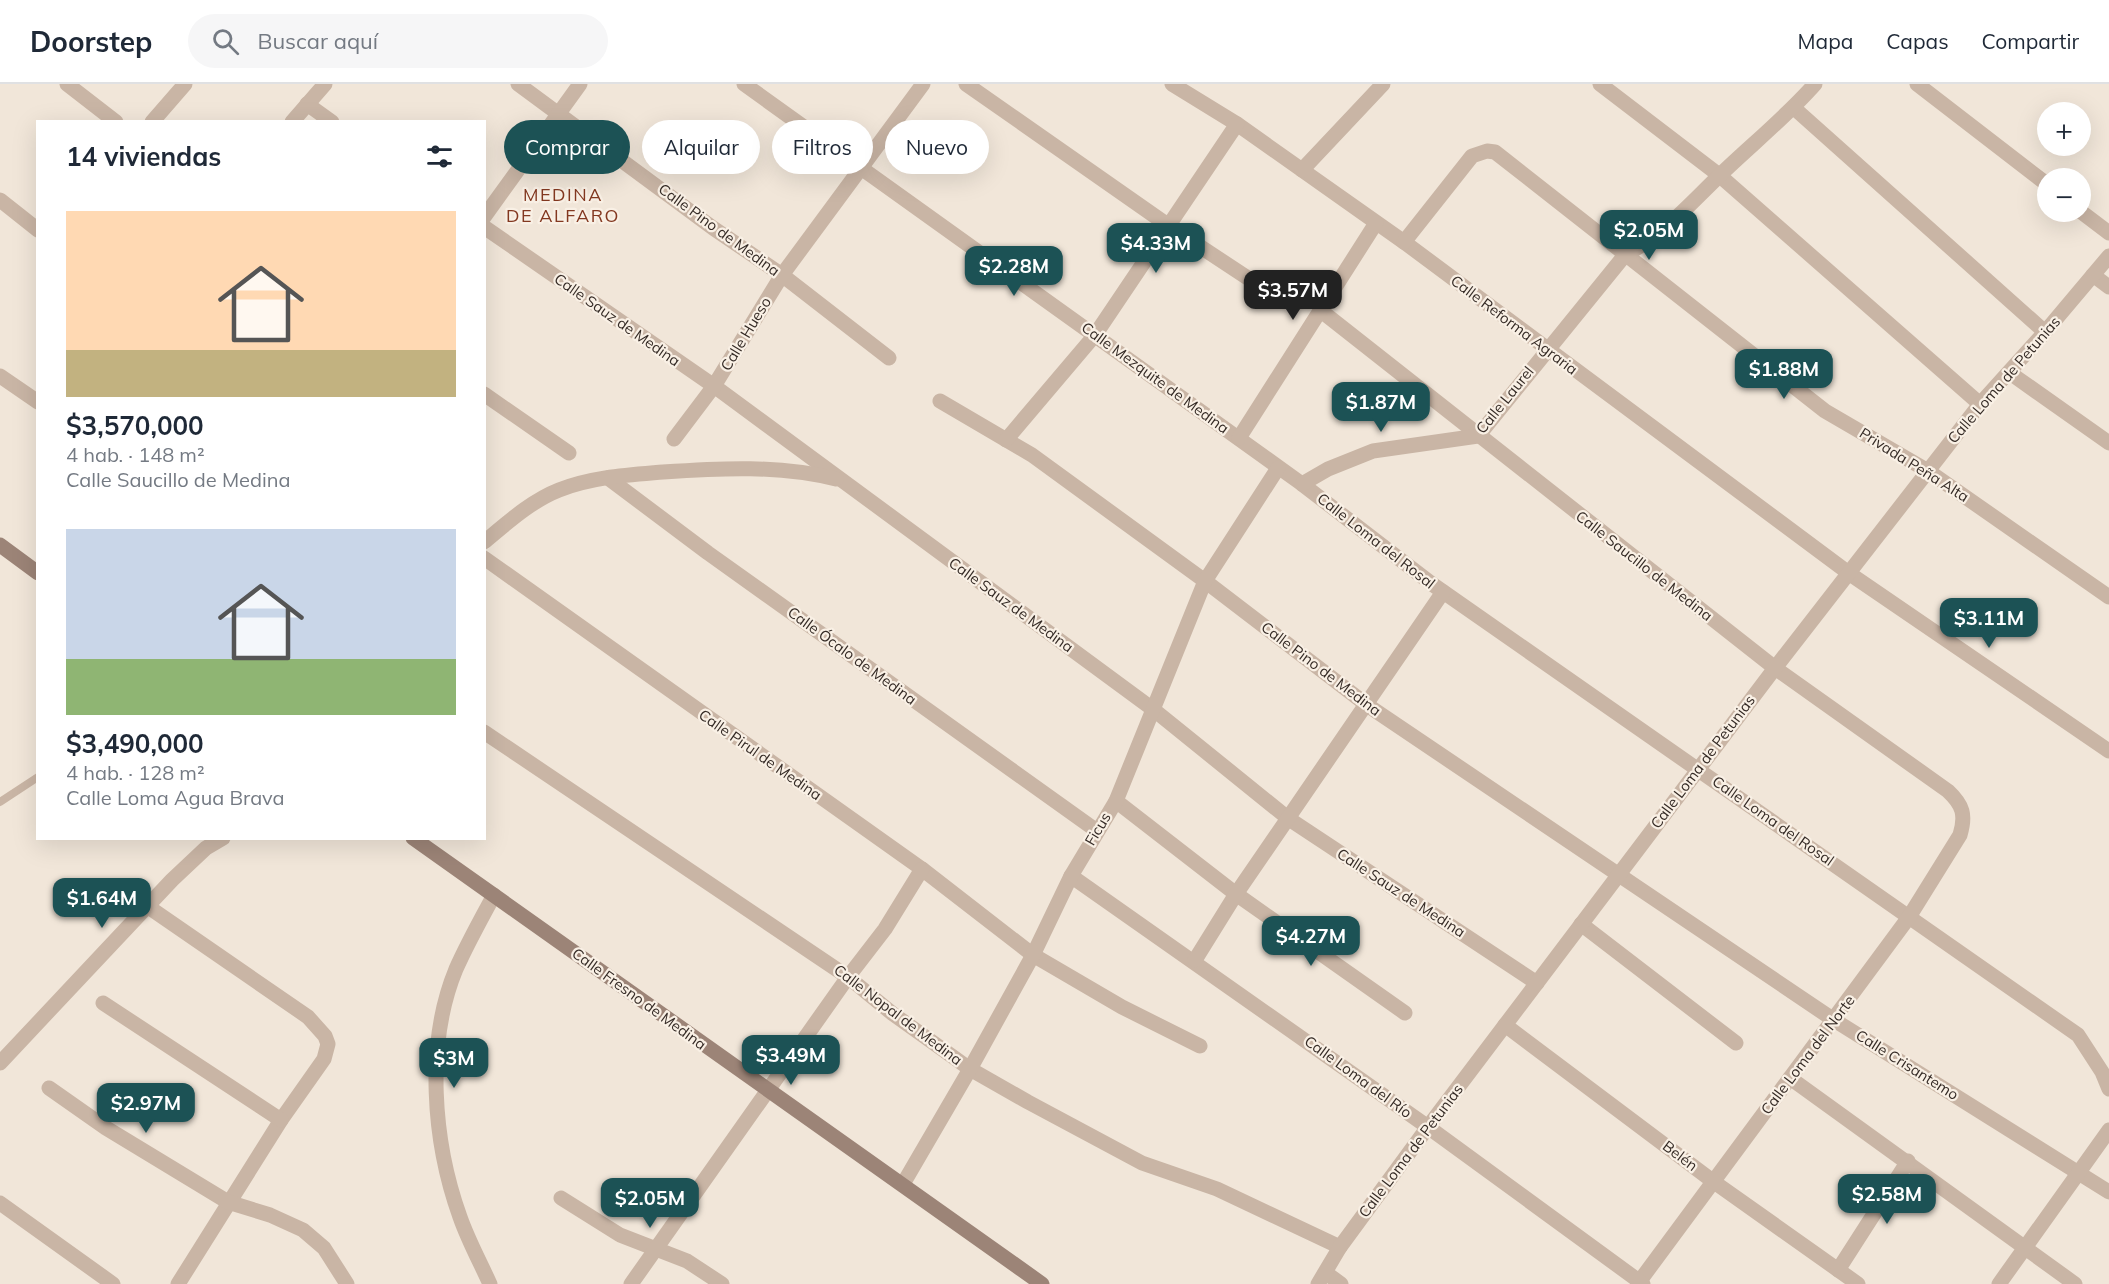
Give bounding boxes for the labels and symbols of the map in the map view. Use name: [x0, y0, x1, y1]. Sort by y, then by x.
street label: Calle Pino de Medina: [655, 179, 784, 280]
district label: MEDINA DE ALFARO: [506, 183, 620, 227]
pin: $2.05M: [1600, 210, 1698, 261]
pin: $4.33M: [1107, 223, 1205, 274]
pin: $2.28M: [965, 246, 1063, 297]
street label: Calle Sauz de Medina: [551, 269, 684, 370]
pin: $3.57M: [1244, 270, 1342, 321]
street label: Calle Reforma Agraria: [1447, 271, 1581, 379]
street label: Calle Hueso: [716, 293, 775, 374]
street label: Calle Loma de Petunias: [1943, 312, 2064, 447]
street label: Calle Mezquite de Medina: [1078, 318, 1233, 438]
pin: $1.88M: [1735, 349, 1833, 400]
street label: Calle Laurel: [1472, 362, 1538, 437]
pin: $1.87M: [1332, 382, 1430, 433]
street label: Privada Peña Alta: [1856, 423, 1973, 506]
street label: Calle Loma del Rosal: [1314, 489, 1439, 593]
street label: Calle Saucillo de Medina: [1572, 506, 1716, 625]
street label: Calle Sauz de Medina: [945, 553, 1077, 656]
pin: $3.11M: [1940, 598, 2038, 649]
street label: Calle Ócalo de Medina: [784, 602, 920, 709]
street label: Calle Pino de Medina: [1258, 617, 1385, 720]
street label: Calle Loma de Petunias: [1646, 691, 1759, 832]
street label: Calle Pirul de Medina: [695, 705, 825, 804]
street label: Calle Loma del Rosal: [1709, 771, 1838, 870]
street label: Ficus: [1080, 809, 1115, 849]
street label: Calle Sauz de Medina: [1333, 844, 1469, 941]
pin: $1.64M: [53, 878, 151, 929]
pin: $4.27M: [1262, 916, 1360, 967]
street label: Calle Fresno de Medina: [569, 944, 710, 1054]
street label: Calle Nopal de Medina: [830, 960, 966, 1069]
street label: Calle Loma del Norte: [1757, 991, 1859, 1118]
street label: Calle Crisantemo: [1852, 1025, 1962, 1104]
street label: Calle Loma del Río: [1301, 1031, 1416, 1122]
pin: $3.49M: [742, 1035, 840, 1086]
pin: $3M: [425, 1038, 483, 1089]
street label: Calle Loma de Petunias: [1354, 1080, 1467, 1221]
pin: $2.97M: [97, 1083, 195, 1134]
street label: Belén: [1659, 1136, 1702, 1175]
pin: $2.58M: [1838, 1174, 1936, 1225]
pin: $2.05M: [601, 1178, 699, 1229]

